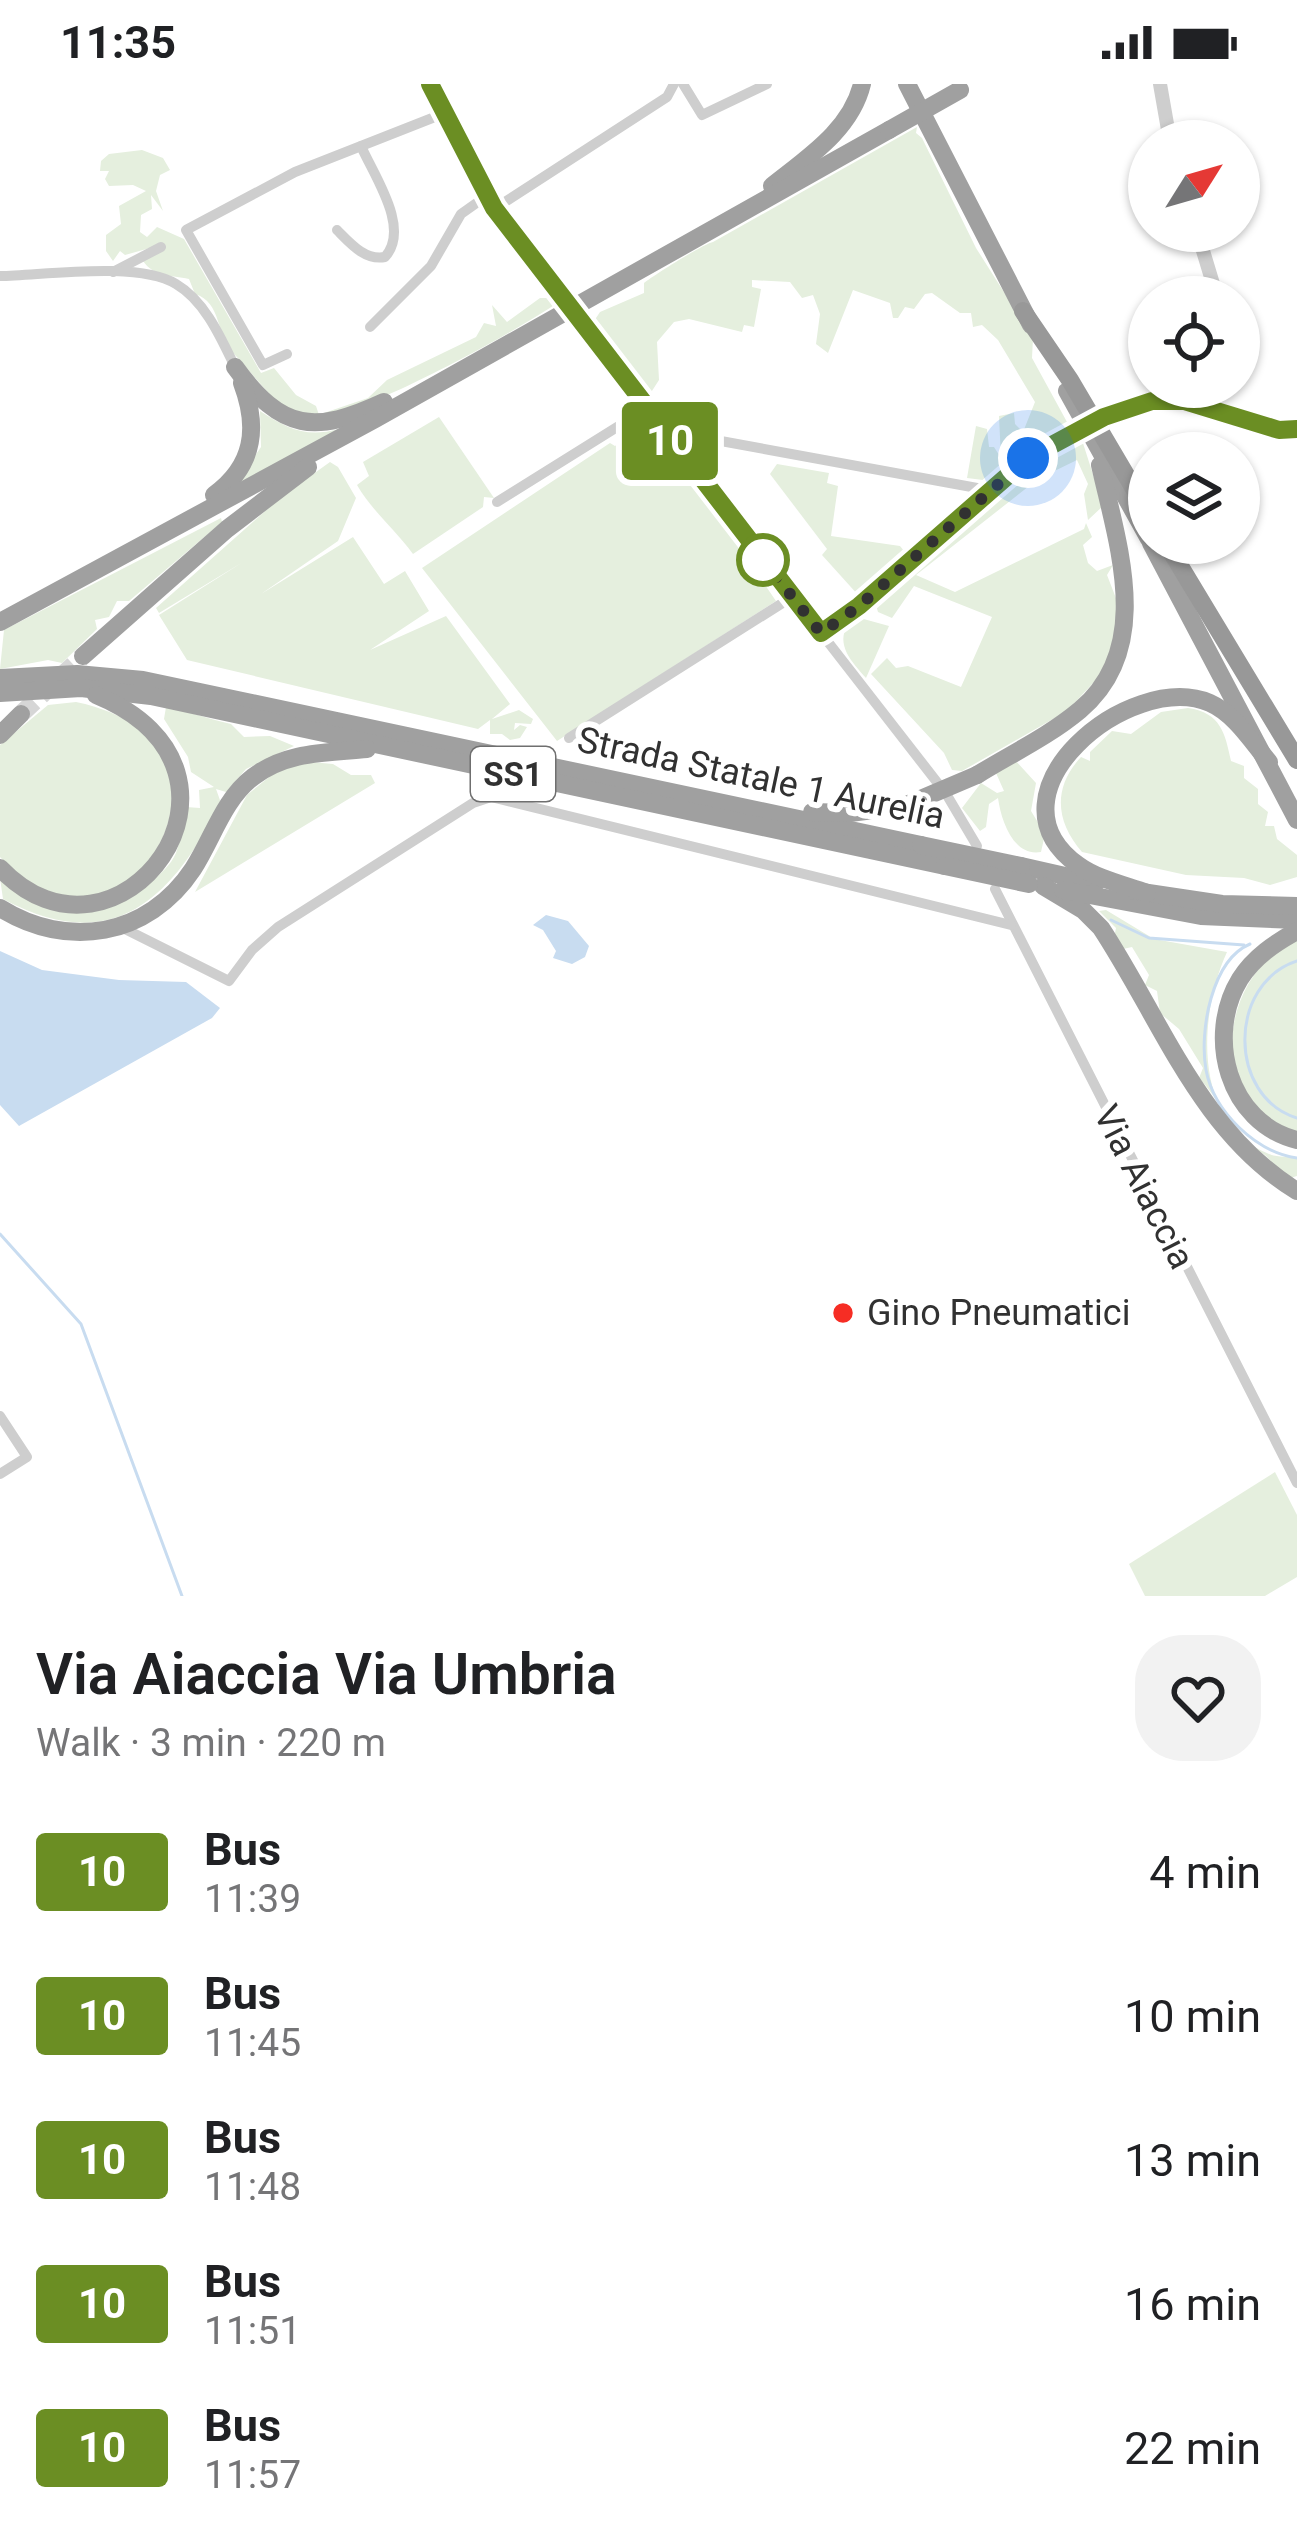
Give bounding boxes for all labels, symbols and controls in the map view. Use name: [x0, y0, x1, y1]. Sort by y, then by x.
text: 11:35: [60, 16, 176, 69]
north arrow: [1128, 120, 1260, 252]
map controls: [1128, 120, 1260, 564]
button: locate: [1128, 276, 1260, 408]
line badge: 10: [616, 402, 724, 480]
text: 10: [646, 416, 694, 465]
your location: [998, 428, 1058, 488]
button: layers: [1128, 432, 1260, 564]
unlabelled marker: [738, 535, 788, 585]
street label: Strada Statale 1 Aurelia: [574, 719, 948, 837]
road number: SS1: [471, 747, 555, 801]
street label: Via Aiaccia: [1085, 1098, 1203, 1276]
place label: Gino Pneumatici: [867, 1292, 1130, 1334]
marker: Gino Pneumatici: [830, 1300, 856, 1326]
button: heart: [1135, 1635, 1261, 1761]
text: Via Aiaccia Via Umbria: [36, 1641, 617, 1708]
text: Walk · 3 min · 220 m: [36, 1720, 386, 1766]
text: Bus: [204, 1823, 281, 1876]
text: 4 min: [1149, 1846, 1261, 1899]
text: 10: [78, 1847, 126, 1896]
text: 11:39: [204, 1876, 301, 1922]
text: Bus: [204, 1967, 281, 2020]
text: 10 min: [1124, 1990, 1261, 2043]
text: 10: [78, 1991, 126, 2040]
text: 11:45: [204, 2020, 301, 2066]
text: Bus: [204, 2111, 281, 2164]
text: 13 min: [1124, 2134, 1261, 2187]
text: 10: [78, 2135, 126, 2184]
text: 11:48: [204, 2164, 301, 2210]
text: Bus: [204, 2255, 281, 2308]
text: 16 min: [1124, 2278, 1261, 2331]
text: 10: [78, 2279, 126, 2328]
text: 11:51: [204, 2308, 301, 2354]
text: Bus: [204, 2399, 281, 2452]
text: 22 min: [1124, 2422, 1261, 2475]
text: 10: [78, 2423, 126, 2472]
text: 11:57: [204, 2452, 301, 2498]

